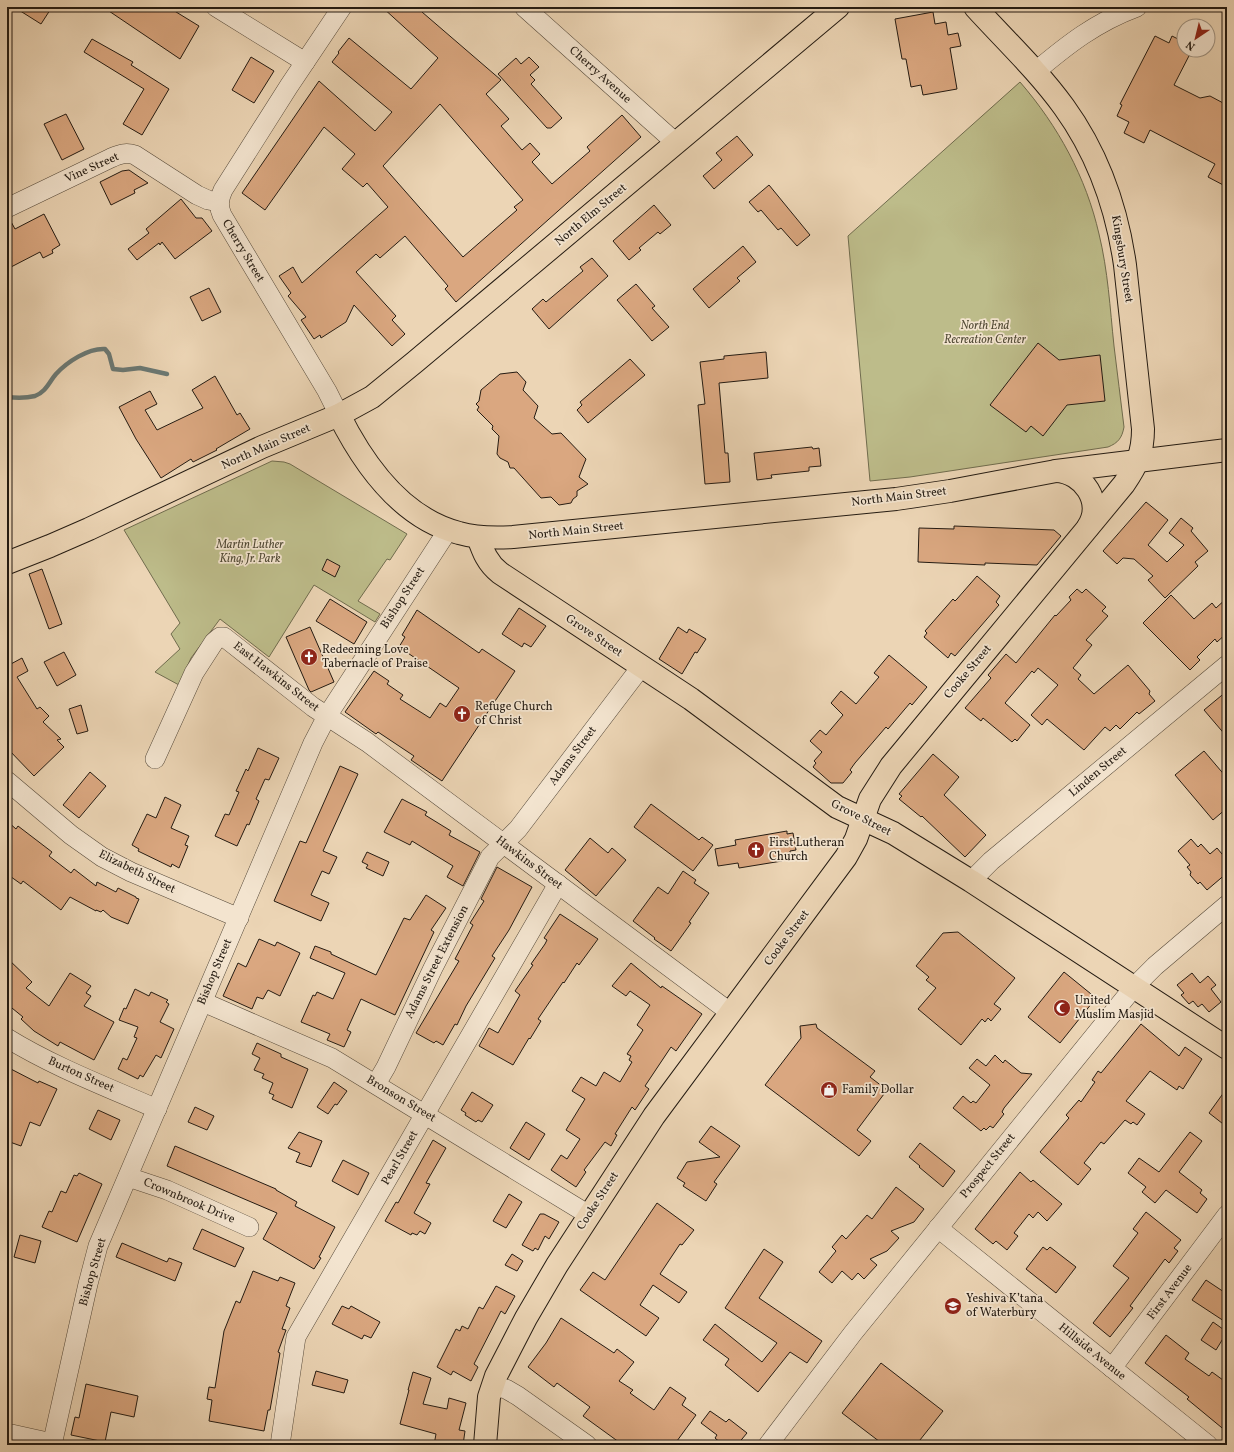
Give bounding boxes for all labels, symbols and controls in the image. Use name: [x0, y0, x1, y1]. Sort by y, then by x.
north arrow: [1176, 18, 1216, 58]
text: N: [1184, 37, 1199, 53]
street label: Cherry Avenue: [565, 43, 635, 107]
street label: Vine Street: [62, 149, 122, 187]
street label: North Elm Street: [552, 180, 630, 250]
street label: Kingsbury Street: [1107, 214, 1137, 304]
street label: Cherry Street: [218, 217, 268, 285]
park label: North End Recreation Center: [944, 318, 1027, 348]
street label: North Main Street: [219, 420, 313, 474]
street label: North Main Street: [850, 483, 948, 511]
street label: North Main Street: [527, 518, 625, 544]
park label: Martin Luther King, Jr. Park: [215, 537, 284, 567]
street label: Bishop Street: [377, 564, 429, 632]
street label: Grove Street: [562, 611, 626, 661]
street label: East Hawkins Street: [230, 638, 322, 716]
street label: Cooke Street: [941, 641, 995, 703]
place label: Redeeming Love Tabernacle of Praise: [322, 642, 428, 672]
church icon: Redeeming Love Tabernacle of Praise: [299, 647, 319, 667]
place label: Refuge Church of Christ: [475, 699, 553, 729]
church icon: Refuge Church of Christ: [452, 704, 472, 724]
street label: Adams Street: [545, 723, 601, 789]
street label: Linden Street: [1066, 743, 1130, 801]
street label: Grove Street: [828, 796, 894, 840]
street label: Hawkins Street: [492, 832, 566, 894]
place label: First Lutheran Church: [769, 835, 844, 865]
church icon: First Lutheran Church: [746, 840, 766, 860]
street label: Elizabeth Street: [96, 846, 178, 898]
street label: Adams Street Extension: [401, 902, 473, 1022]
street label: Cooke Street: [761, 907, 813, 969]
street label: Bishop Street: [194, 936, 236, 1008]
place label: United Muslim Masjid: [1075, 993, 1154, 1023]
mosque icon: United Muslim Masjid: [1052, 998, 1072, 1018]
street label: Burton Street: [45, 1053, 117, 1097]
street label: Bronson Street: [363, 1072, 439, 1126]
shop icon: Family Dollar: [819, 1080, 839, 1100]
place label: Family Dollar: [842, 1082, 914, 1098]
street label: Pearl Street: [378, 1128, 422, 1188]
street label: Prospect Street: [957, 1130, 1019, 1202]
street label: Cooke Street: [573, 1169, 623, 1233]
street label: Crownbrook Drive: [141, 1174, 238, 1228]
street label: Bishop Street: [76, 1236, 110, 1308]
street label: First Avenue: [1144, 1261, 1196, 1323]
place label: Yeshiva K’tana of Waterbury: [966, 1291, 1043, 1321]
school or university icon: Yeshiva K’tana of Waterbury: [943, 1296, 963, 1316]
street label: Hillside Avenue: [1055, 1320, 1129, 1384]

